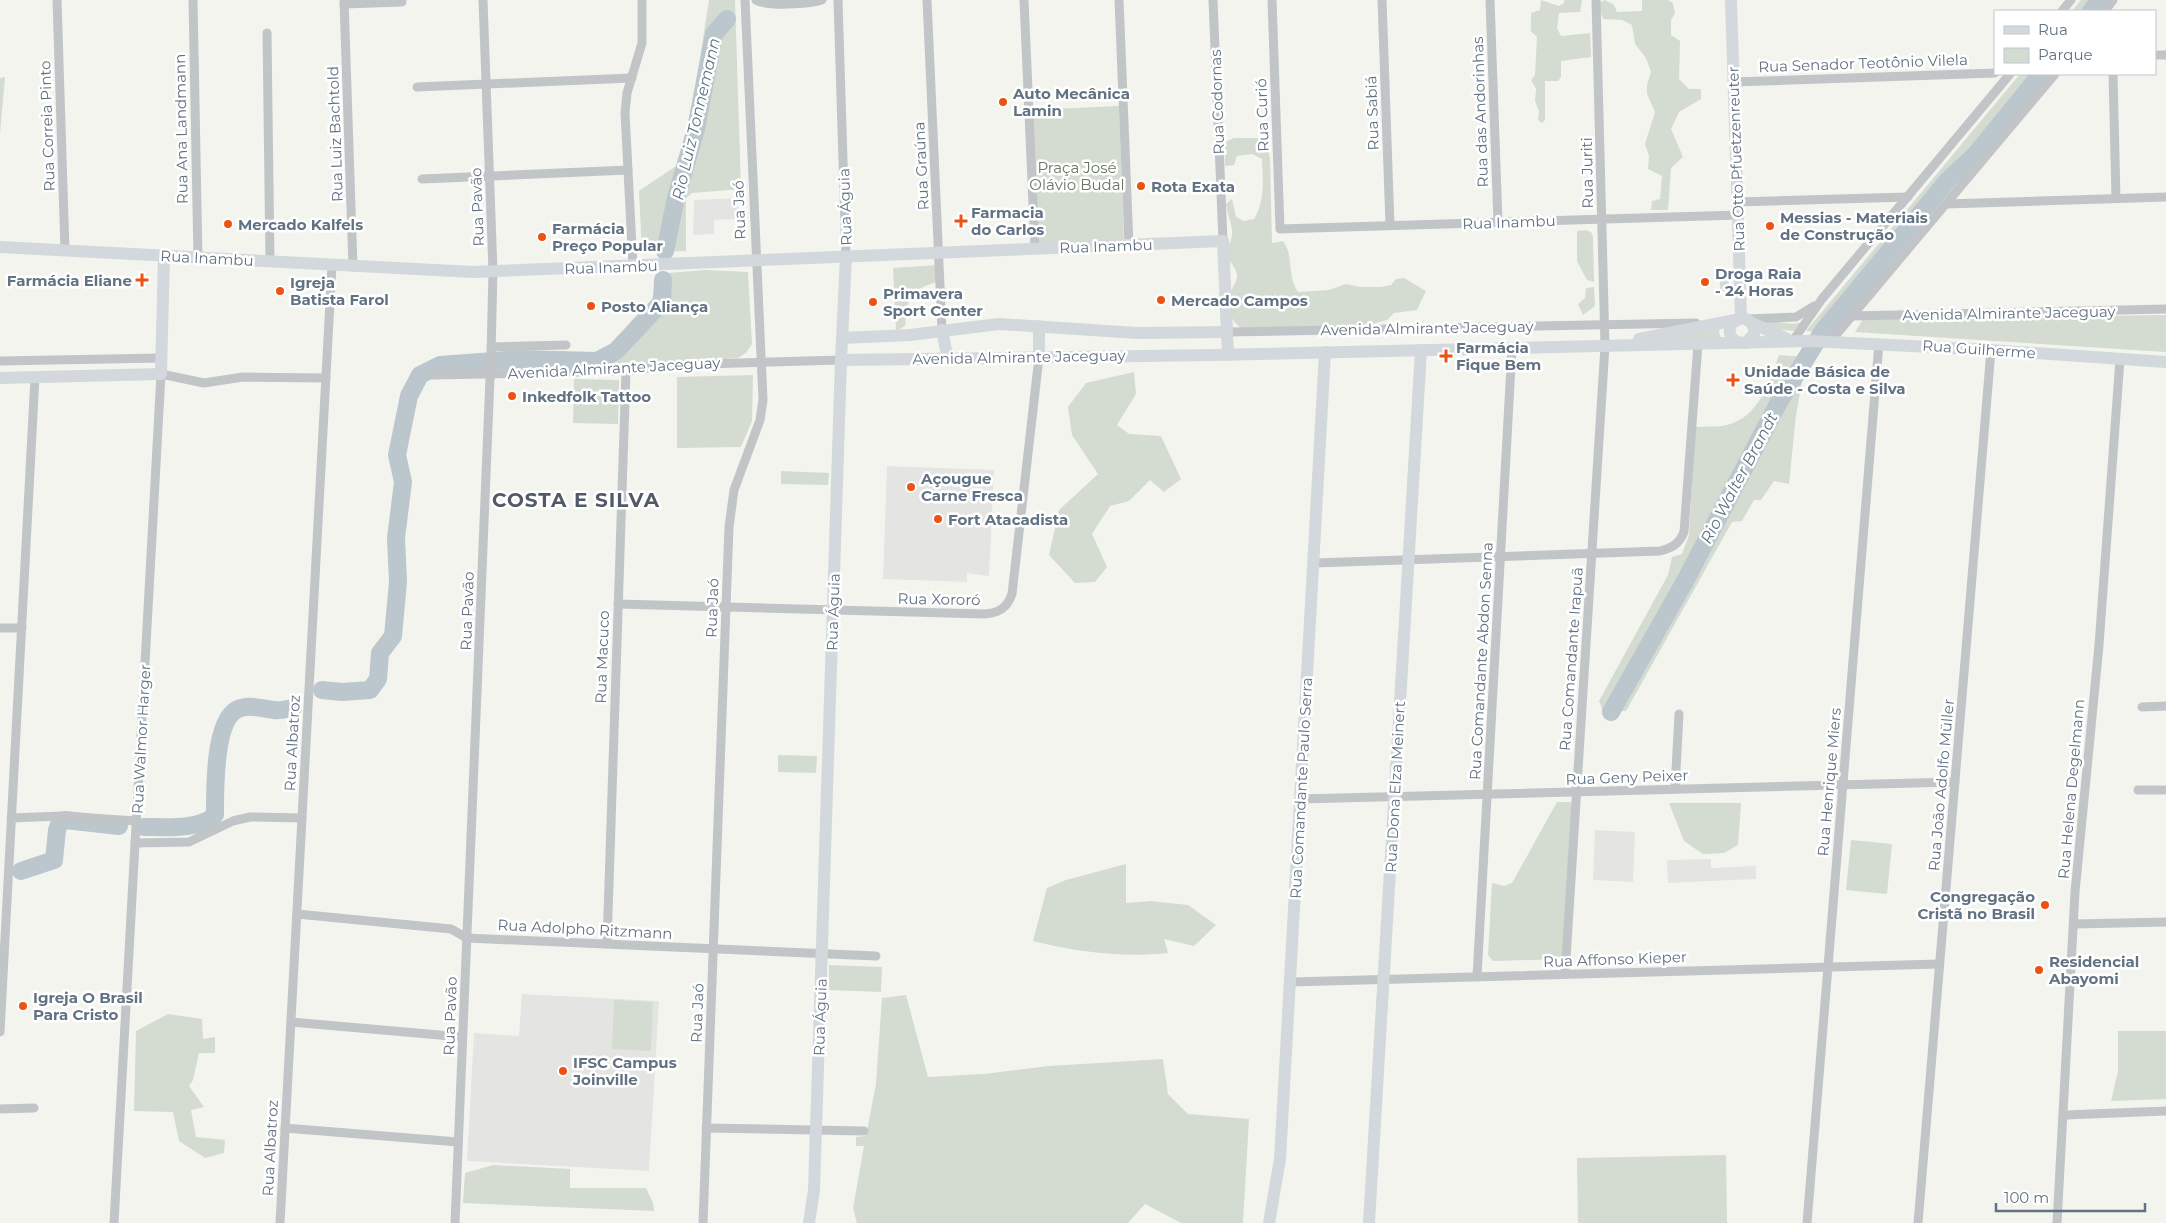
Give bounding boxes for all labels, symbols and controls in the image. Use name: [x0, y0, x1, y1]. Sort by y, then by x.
legend: [1994, 10, 2156, 75]
text: Rua: [2038, 20, 2068, 39]
water label: Rio Luiz Tonnemann: [668, 36, 724, 202]
street label: Rua das Andorinhas: [1468, 36, 1492, 188]
text: Parque: [2038, 45, 2093, 64]
street label: Rua Codornas: [1206, 49, 1228, 155]
street label: Rua Senador Teotônio Vilela: [1758, 50, 1968, 76]
street label: Rua Ana Landmann: [170, 54, 192, 204]
street label: Rua Correia Pinto: [35, 60, 59, 192]
street label: Rua Luiz Bachtold: [323, 66, 347, 202]
street label: Rua Otto Pfuetzenreuter: [1723, 66, 1749, 252]
street label: Rua Sabiá: [1361, 75, 1383, 151]
street label: Rua Curió: [1251, 78, 1273, 152]
place label: Auto Mecânica Lamin: [1012, 84, 1130, 120]
marker: Auto Mecânica Lamin: [997, 96, 1009, 108]
street label: Rua Graúna: [909, 121, 933, 211]
street label: Rua Juriti: [1577, 137, 1597, 209]
park label: Praça José Olávio Budal: [1029, 158, 1125, 194]
street label: Rua Pavão: [466, 167, 488, 247]
street label: Rua Águia: [834, 168, 856, 246]
place label: Rota Exata: [1151, 177, 1235, 196]
street label: Rua Jaó: [728, 180, 750, 240]
marker: Rota Exata: [1135, 180, 1147, 192]
place label: Farmacia do Carlos: [971, 203, 1044, 239]
place label: Messias - Materiais de Construção: [1780, 208, 1928, 244]
street label: Rua Inambu: [1462, 211, 1556, 233]
place label: Mercado Kalfels: [238, 215, 363, 234]
marker: Farmacia do Carlos: [955, 215, 967, 227]
marker: Mercado Kalfels: [222, 218, 234, 230]
place label: Farmácia Preço Popular: [552, 219, 664, 255]
marker: Messias - Materiais de Construção: [1764, 220, 1776, 232]
marker: Farmácia Preço Popular: [536, 231, 548, 243]
street label: Rua Inambu: [1059, 235, 1153, 257]
street label: Rua Inambu: [160, 246, 254, 270]
street label: Rua Inambu: [564, 256, 658, 278]
place label: Droga Raia - 24 Horas: [1715, 264, 1802, 300]
place label: Farmácia Eliane: [7, 271, 132, 290]
place label: Igreja Batista Farol: [290, 273, 389, 309]
marker: Farmácia Eliane: [136, 274, 148, 286]
marker: Droga Raia - 24 Horas: [1699, 276, 1711, 288]
place label: Primavera Sport Center: [883, 284, 983, 320]
marker: Igreja Batista Farol: [274, 285, 286, 297]
place label: Mercado Campos: [1171, 291, 1308, 310]
marker: Mercado Campos: [1155, 294, 1167, 306]
marker: Primavera Sport Center: [867, 296, 879, 308]
place label: Posto Aliança: [601, 297, 708, 316]
marker: Posto Aliança: [585, 300, 597, 312]
street label: Avenida Almirante Jaceguay: [1902, 302, 2117, 324]
street label: Avenida Almirante Jaceguay: [1320, 317, 1535, 339]
street label: Rua Guilherme: [1922, 336, 2036, 362]
place label: Farmácia Fique Bem: [1456, 338, 1541, 374]
street label: Avenida Almirante Jaceguay: [912, 346, 1127, 368]
marker: Farmácia Fique Bem: [1440, 350, 1452, 362]
street label: Avenida Almirante Jaceguay: [507, 353, 722, 383]
place label: Unidade Básica de Saúde - Costa e Silva: [1744, 362, 1906, 398]
marker: Unidade Básica de Saúde - Costa e Silva: [1726, 373, 1740, 387]
place label: Inkedfolk Tattoo: [522, 387, 651, 406]
marker: Inkedfolk Tattoo: [506, 390, 518, 402]
water label: Rio Walter Brandt: [1696, 409, 1782, 547]
place label: Açougue Carne Fresca: [920, 469, 1023, 505]
marker: Açougue Carne Fresca: [905, 481, 917, 493]
district label: COSTA E SILVA: [492, 488, 660, 512]
place label: Fort Atacadista: [948, 510, 1068, 529]
marker: Fort Atacadista: [932, 513, 944, 525]
street label: Rua Comandante Abdon Senna: [1465, 542, 1497, 780]
street label: Rua Comandante Irapuã: [1555, 566, 1587, 752]
street label: Rua Pavão: [456, 571, 478, 651]
street label: Rua Águia: [822, 573, 844, 651]
street label: Rua Jaó: [701, 578, 723, 638]
street label: Rua Xororó: [897, 589, 981, 609]
street label: Rua Macuco: [591, 610, 613, 704]
street label: Rua Walmor Harger: [128, 664, 154, 814]
street label: Rua Comandante Paulo Serra: [1286, 677, 1316, 899]
street label: Rua Albatroz: [280, 694, 304, 792]
street label: Rua João Adolfo Müller: [1924, 698, 1958, 872]
street label: Rua Helena Degelmann: [2054, 698, 2088, 880]
street label: Rua Dona Elza Meinert: [1381, 701, 1409, 873]
street label: Rua Henrique Miers: [1813, 707, 1845, 857]
street label: Rua Geny Peixer: [1565, 765, 1689, 789]
place label: Congregação Cristã no Brasil: [1917, 887, 2035, 923]
marker: Congregação Cristã no Brasil: [2039, 899, 2051, 911]
street label: Rua Adolpho Ritzmann: [497, 915, 673, 943]
street label: Rua Affonso Kieper: [1543, 947, 1687, 971]
place label: Residencial Abayomi: [2048, 952, 2139, 988]
marker: Residencial Abayomi: [2033, 964, 2045, 976]
street label: Rua Pavão: [439, 976, 461, 1056]
street label: Rua Águia: [809, 978, 831, 1056]
street label: Rua Jaó: [686, 983, 708, 1043]
place label: Igreja O Brasil Para Cristo: [33, 988, 143, 1024]
marker: Igreja O Brasil Para Cristo: [17, 1000, 29, 1012]
place label: IFSC Campus Joinville: [572, 1053, 677, 1089]
marker: IFSC Campus Joinville: [557, 1065, 569, 1077]
street label: Rua Albatroz: [258, 1099, 282, 1197]
scale bar: [1996, 1180, 2145, 1212]
text: 100 m: [2004, 1188, 2049, 1207]

